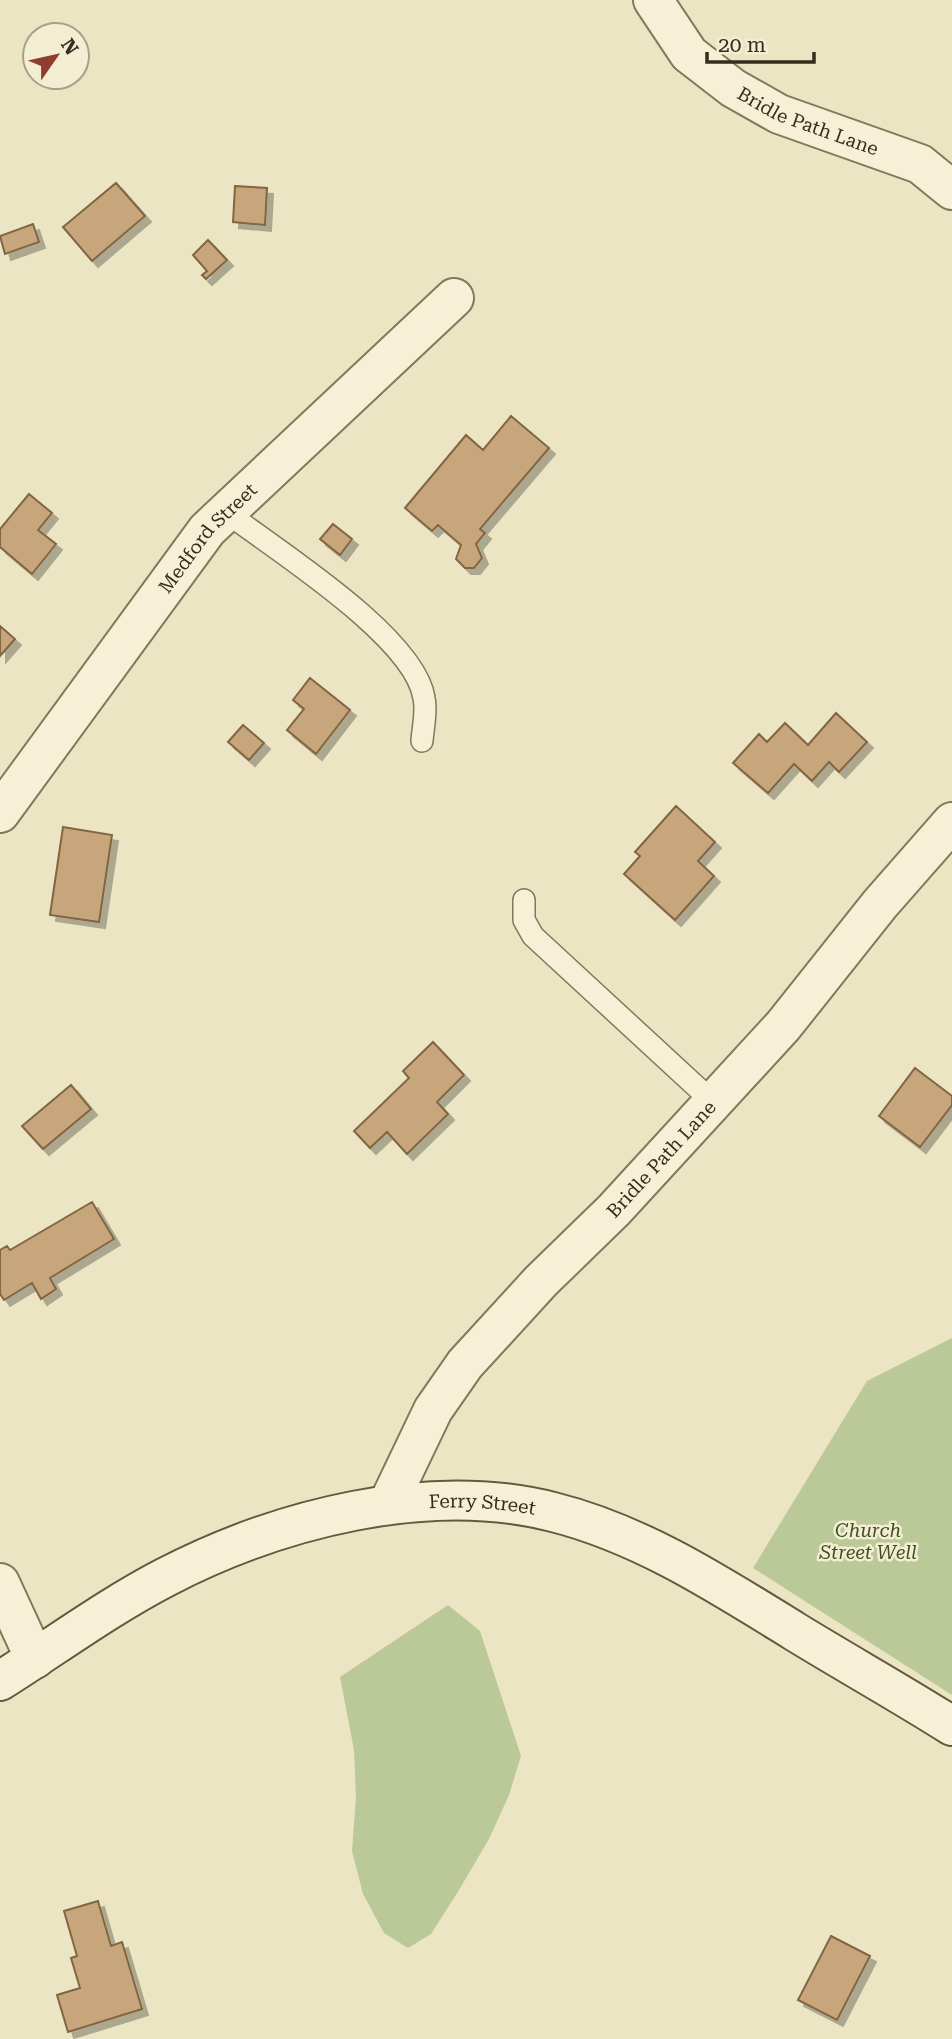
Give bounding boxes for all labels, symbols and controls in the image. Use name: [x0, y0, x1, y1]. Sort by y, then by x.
north arrow: [21, 21, 91, 91]
scale bar: [707, 21, 814, 65]
text: 20 m: [718, 33, 766, 57]
text: N: [56, 34, 84, 60]
street label: Bridle Path Lane: [733, 82, 882, 160]
street label: Medford Street: [154, 478, 262, 598]
street label: Bridle Path Lane: [602, 1096, 721, 1223]
street label: Ferry Street: [428, 1489, 538, 1520]
park label: Church Street Well: [818, 1519, 917, 1564]

